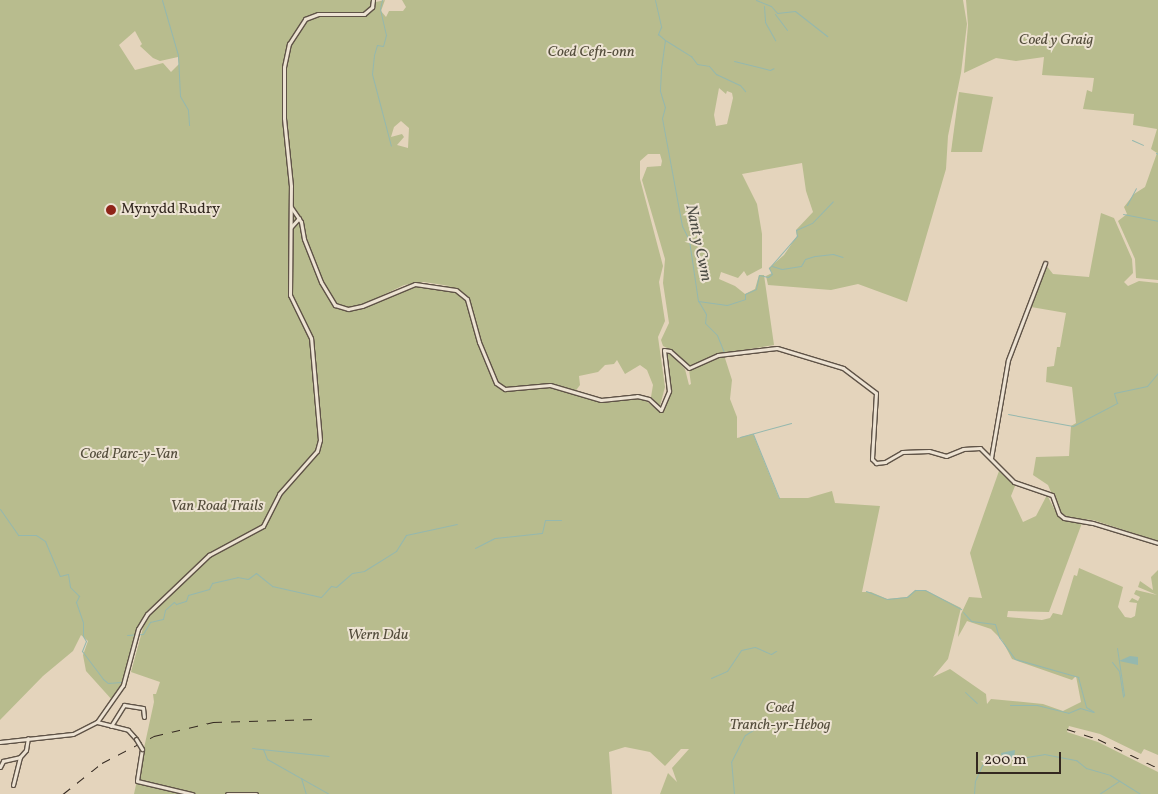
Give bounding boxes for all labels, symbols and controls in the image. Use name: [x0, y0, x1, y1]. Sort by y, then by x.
park label: Coed y Graig: [1019, 32, 1093, 50]
park label: Coed Cefn-onn: [548, 44, 634, 62]
place label: Mynydd Rudry: [121, 201, 220, 219]
water label: Nant y Cwm: [680, 203, 716, 283]
marker: Mynydd Rudry: [105, 204, 117, 216]
park label: Coed Parc-y-Van: [80, 446, 178, 464]
park label: Van Road Trails: [170, 498, 264, 516]
park label: Wern Ddu: [348, 627, 408, 645]
park label: Coed Tranch-yr-Hebog: [730, 699, 830, 734]
scale bar: [978, 742, 1063, 774]
text: 200 m: [984, 750, 1027, 771]

